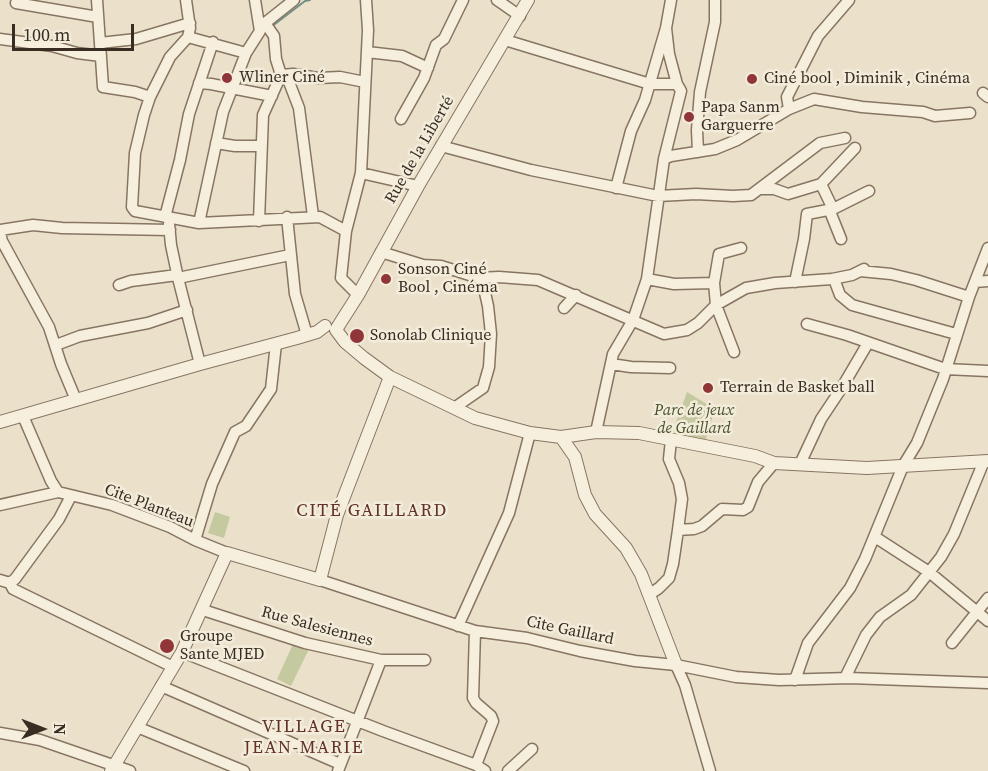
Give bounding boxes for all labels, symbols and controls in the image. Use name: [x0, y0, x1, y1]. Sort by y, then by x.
scale bar: [15, 12, 136, 50]
text: 100 m: [23, 22, 70, 47]
place label: Wliner Ciné: [239, 68, 325, 88]
place label: Ciné bool , Diminik , Cinéma: [764, 69, 970, 89]
marker: Wliner Ciné: [220, 71, 234, 85]
marker: Ciné bool , Diminik , Cinéma: [745, 72, 759, 86]
street label: Rue de la Liberté: [381, 93, 459, 207]
place label: Papa Sanm Garguerre: [701, 98, 780, 136]
marker: Papa Sanm Garguerre: [682, 110, 696, 124]
place label: Sonson Ciné Bool , Cinéma: [398, 260, 498, 298]
marker: Sonson Ciné Bool , Cinéma: [379, 272, 393, 286]
place label: Sonolab Clinique: [370, 326, 491, 346]
marker: Sonolab Clinique: [348, 327, 366, 345]
place label: Terrain de Basket ball: [720, 378, 875, 398]
marker: Terrain de Basket ball: [701, 381, 715, 395]
park label: Parc de jeux de Gaillard: [654, 401, 734, 439]
street label: Cite Planteau: [102, 480, 196, 532]
district label: CITÉ GAILLARD: [296, 500, 448, 522]
street label: Rue Salesiennes: [259, 603, 375, 651]
street label: Cite Gaillard: [525, 612, 615, 650]
place label: Groupe Sante MJED: [180, 627, 264, 665]
marker: Groupe Sante MJED: [158, 637, 176, 655]
north arrow: [12, 699, 72, 759]
district label: VILLAGE JEAN-MARIE: [244, 716, 364, 758]
text: N: [49, 723, 71, 735]

